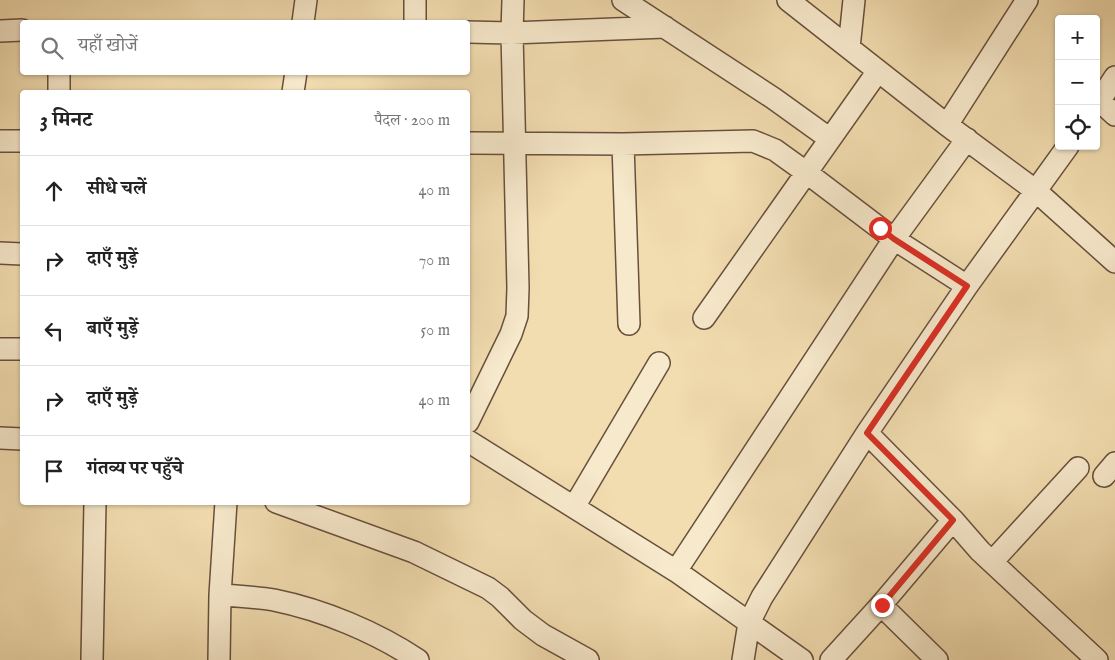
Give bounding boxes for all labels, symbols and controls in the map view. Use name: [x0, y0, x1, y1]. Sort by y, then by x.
map controls: [1055, 15, 1100, 150]
button: +: [1055, 15, 1100, 60]
search box: [20, 20, 470, 75]
icon: search: [38, 34, 66, 62]
text: यहाँ खोजें: [78, 34, 138, 58]
button: −: [1055, 60, 1100, 105]
button: locate: [1055, 105, 1100, 150]
text: 3 मिनट: [40, 107, 92, 134]
text: पैदल · 200 m: [374, 111, 450, 131]
icon: ahead: [40, 177, 68, 205]
text: सीधे चलें: [87, 177, 146, 201]
text: 40 m: [418, 181, 450, 201]
route start: [869, 217, 892, 240]
icon: right: [40, 247, 68, 275]
text: दाएँ मुड़ें: [87, 247, 138, 271]
text: 70 m: [419, 251, 450, 271]
icon: left: [40, 317, 68, 345]
text: बाएँ मुड़ें: [87, 317, 138, 341]
text: 50 m: [421, 321, 450, 341]
icon: right: [40, 387, 68, 415]
text: दाएँ मुड़ें: [87, 387, 138, 411]
text: 40 m: [418, 391, 450, 411]
icon: arrive: [40, 457, 68, 485]
text: गंतव्य पर पहुँचे: [87, 457, 183, 481]
route end: [871, 594, 894, 617]

